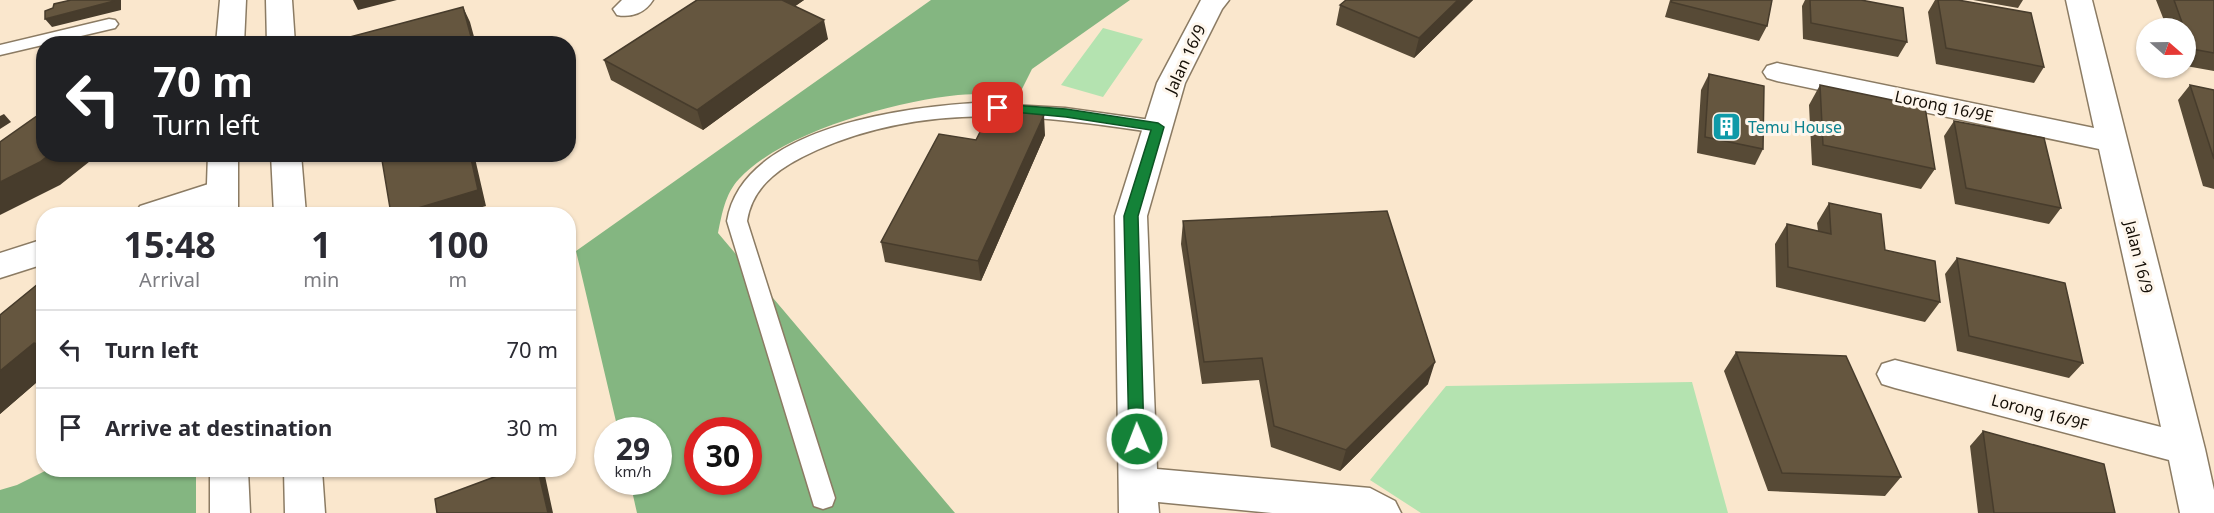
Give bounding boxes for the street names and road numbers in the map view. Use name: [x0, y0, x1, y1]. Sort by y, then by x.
street label: Jalan 16/9: [1159, 21, 1211, 99]
street label: Lorong 16/9E: [1893, 85, 1995, 127]
street label: Jalan 16/9: [2119, 217, 2159, 296]
street label: Lorong 16/9F: [1989, 388, 2091, 436]

